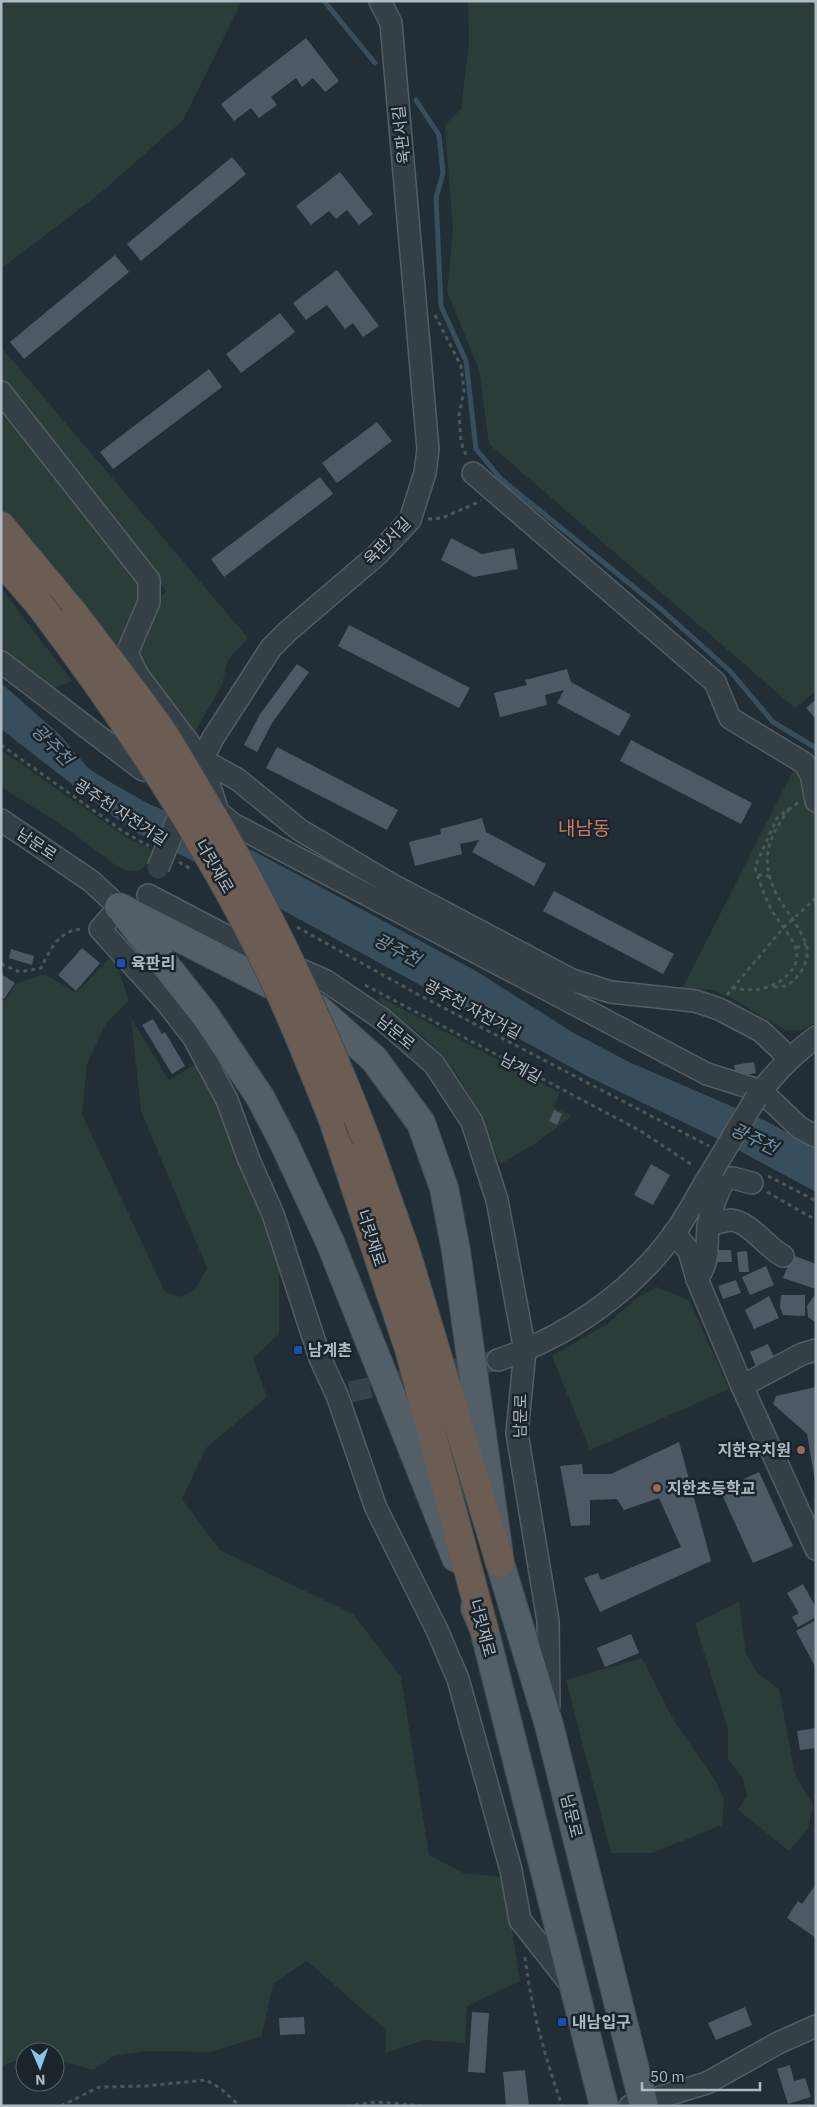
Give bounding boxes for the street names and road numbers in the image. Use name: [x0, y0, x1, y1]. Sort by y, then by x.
street label: 육판서길: [388, 105, 414, 165]
street label: 육판서길: [359, 513, 415, 569]
street label: 광주천 자전거길: [71, 775, 171, 849]
street label: 남문로: [13, 823, 61, 865]
street label: 너릿재로: [192, 835, 239, 897]
street label: 광주천 자전거길: [421, 975, 525, 1043]
street label: 남문로: [373, 1010, 420, 1054]
street label: 남계길: [497, 1049, 545, 1087]
street label: 너릿재로: [353, 1207, 391, 1269]
street label: 남문로: [510, 1393, 530, 1438]
street label: 너릿재로: [466, 1597, 500, 1659]
street label: 남문로: [557, 1792, 587, 1840]

